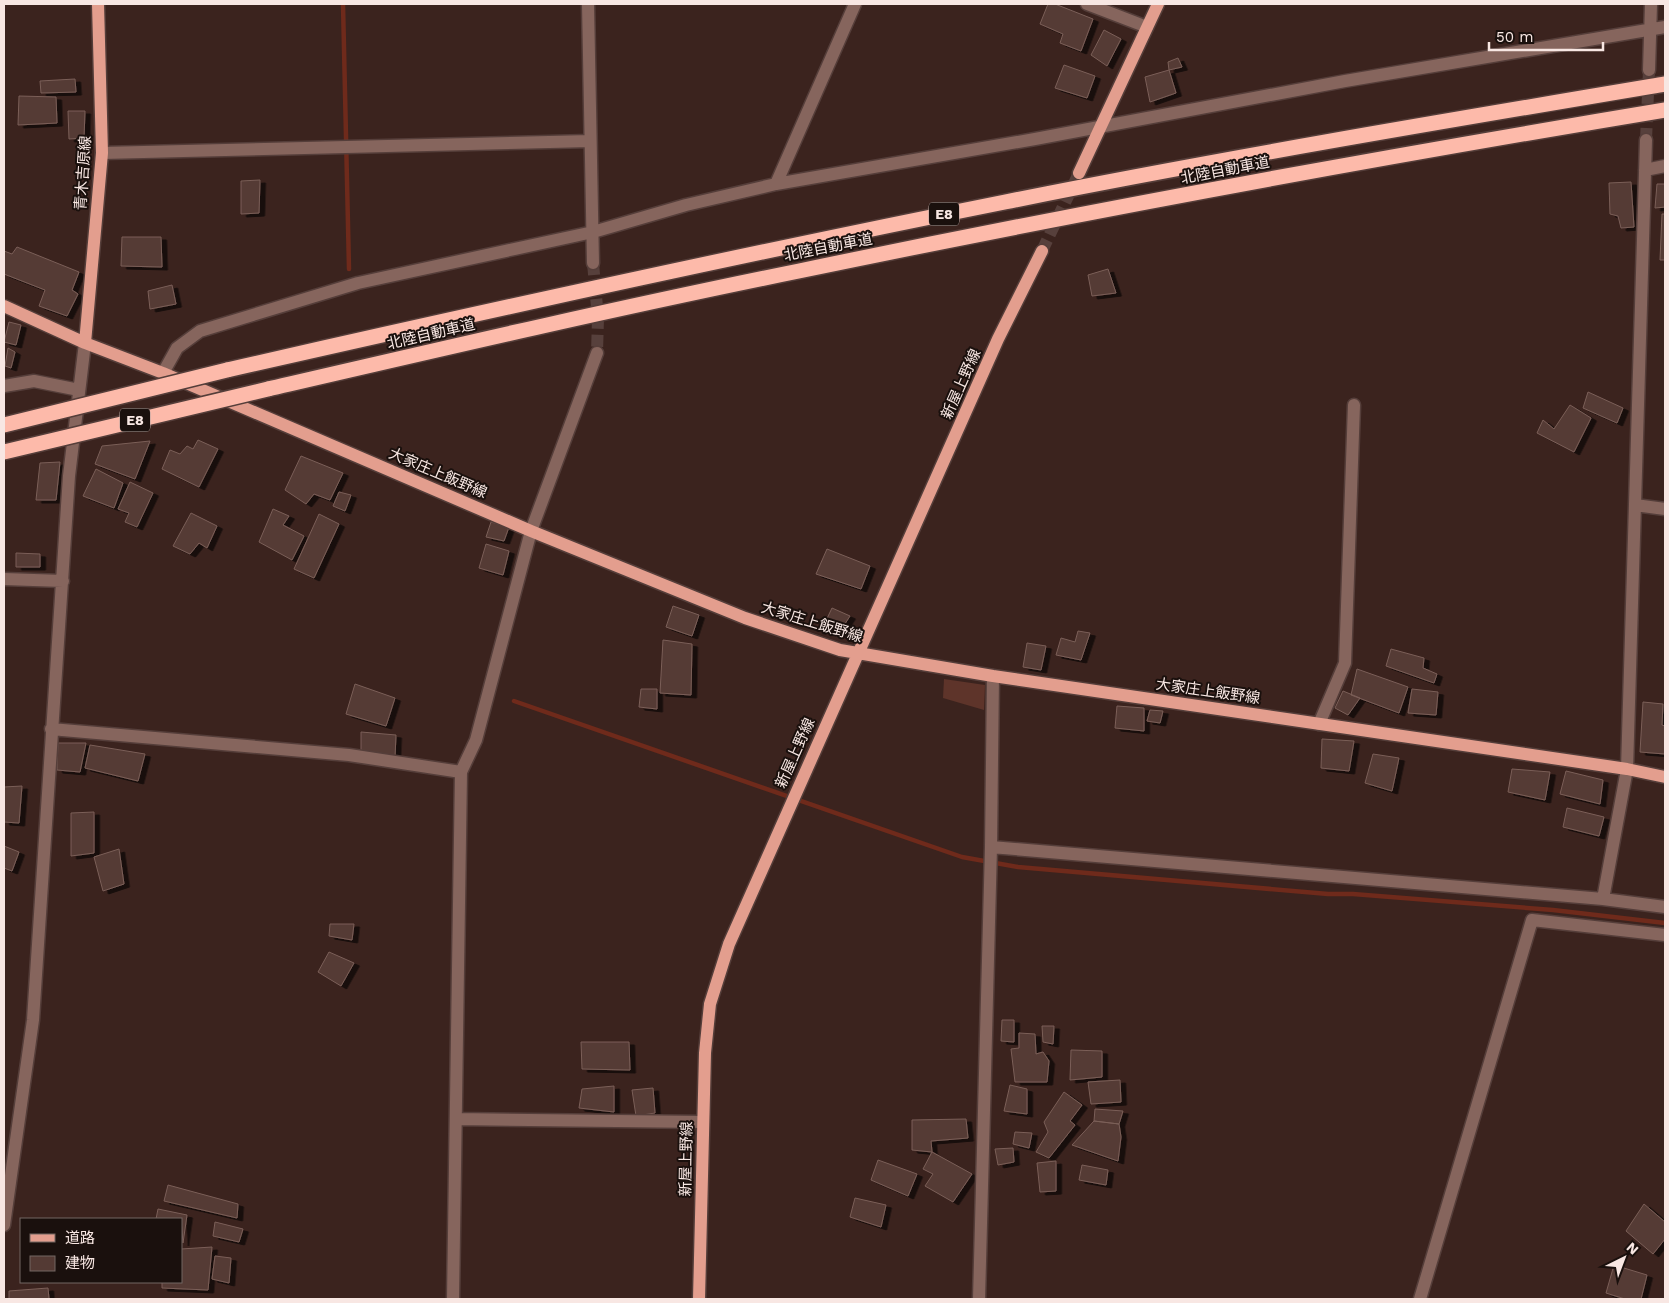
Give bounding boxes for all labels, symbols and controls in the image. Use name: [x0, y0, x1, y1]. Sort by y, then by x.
scale bar: [1489, 20, 1603, 52]
text: 50 m: [1496, 28, 1533, 46]
street label: 青木吉原線: [71, 135, 95, 211]
street label: 北陸自動車道: [1179, 153, 1271, 187]
road number: E8: [929, 202, 959, 225]
street label: 北陸自動車道: [782, 230, 874, 264]
street label: 北陸自動車道: [385, 315, 477, 353]
street label: 新屋上野線: [938, 346, 984, 422]
road number: E8: [120, 408, 150, 432]
street label: 大家庄上飯野線: [386, 444, 490, 502]
street label: 大家庄上飯野線: [759, 598, 865, 646]
street label: 大家庄上飯野線: [1155, 675, 1261, 707]
street label: 新屋上野線: [772, 715, 818, 791]
street label: 新屋上野線: [676, 1121, 696, 1197]
legend: [20, 1218, 182, 1283]
text: 道路: [65, 1229, 95, 1247]
north arrow: [1599, 1233, 1649, 1283]
text: N: [1623, 1239, 1642, 1258]
text: 建物: [65, 1254, 95, 1272]

